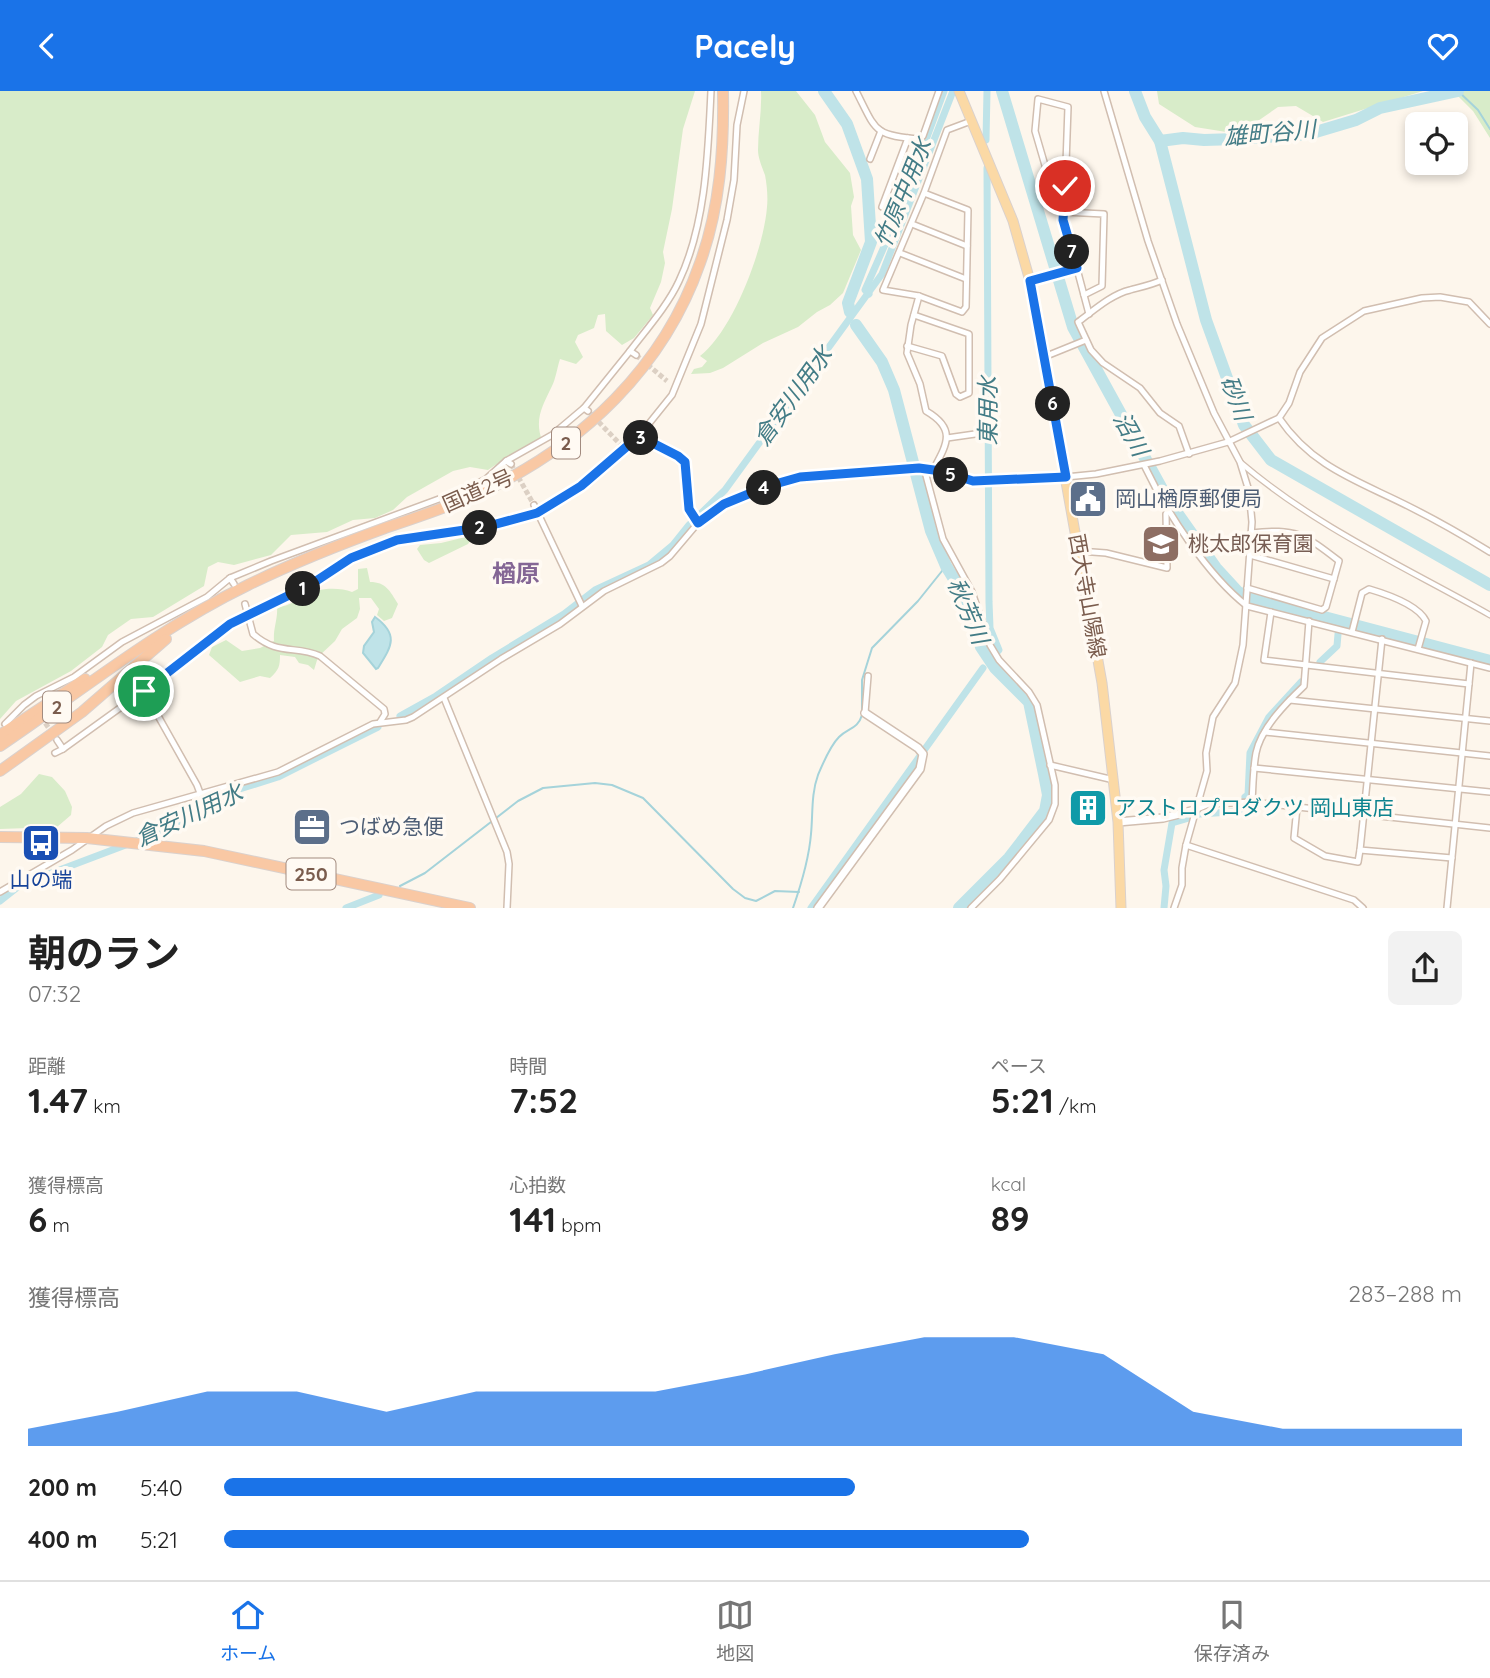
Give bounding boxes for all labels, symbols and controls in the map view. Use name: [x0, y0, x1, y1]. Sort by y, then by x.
text: Pacely: [694, 26, 796, 66]
icon: back: [28, 27, 66, 65]
icon: heart: [1424, 27, 1462, 65]
map controls: [1405, 112, 1468, 175]
button: locate: [1405, 112, 1468, 175]
water label: 雄町谷川: [1223, 114, 1320, 151]
water label: 竹原中用水: [868, 131, 939, 252]
pin: [1035, 156, 1095, 216]
icon: check: [1046, 167, 1084, 205]
pin: 7: [1054, 235, 1090, 269]
text: 7: [1066, 239, 1077, 263]
water label: 倉安川用水: [747, 338, 840, 451]
water label: 砂川: [1215, 371, 1259, 427]
water label: 東用水: [973, 374, 1002, 446]
pin: 6: [1036, 387, 1070, 421]
text: 6: [1047, 391, 1058, 415]
water label: 沼川: [1108, 407, 1157, 464]
pin: 3: [624, 421, 658, 455]
text: 3: [635, 425, 646, 449]
road number: 2: [552, 427, 580, 459]
pin: 5: [934, 457, 968, 493]
text: 5: [945, 462, 956, 486]
street label: 国道2号: [438, 463, 517, 517]
pin: 4: [746, 471, 782, 505]
text: 4: [758, 475, 769, 499]
public building icon: 岡山楢原郵便局: [1067, 478, 1109, 520]
place label: 岡山楢原郵便局: [1115, 485, 1262, 511]
pin: 2: [462, 511, 498, 545]
text: 2: [474, 515, 485, 539]
school or university icon: 桃太郎保育園: [1140, 523, 1182, 565]
place label: 桃太郎保育園: [1188, 530, 1314, 556]
street label: 西大寺山陽線: [1064, 532, 1112, 660]
district label: 楢原: [492, 558, 540, 588]
pin: 1: [286, 571, 320, 607]
water label: 秋芳川: [942, 573, 996, 651]
text: 1: [299, 576, 306, 600]
pin: [114, 661, 174, 721]
icon: arrive: [125, 672, 163, 710]
road number: 2: [43, 691, 71, 723]
water label: 倉安川用水: [131, 776, 250, 852]
building icon: アストロプロダクツ 岡山東店: [1067, 787, 1109, 829]
place label: アストロプロダクツ 岡山東店: [1115, 794, 1394, 820]
office icon: つばめ急便: [291, 806, 333, 848]
place label: つばめ急便: [339, 813, 444, 839]
bus stop icon: 山の端: [20, 822, 62, 864]
road number: 250: [286, 859, 336, 889]
place label: 山の端: [10, 866, 73, 892]
text: 朝のラン: [28, 929, 180, 977]
button: share: [1388, 931, 1462, 1005]
text: 07:32: [28, 979, 81, 1008]
text: 距離: [28, 1054, 66, 1078]
text: 時間: [509, 1054, 547, 1078]
text: ペース: [991, 1054, 1047, 1078]
text: 1.47: [28, 1078, 88, 1122]
text: 7:52: [509, 1078, 578, 1122]
text: 5:21: [991, 1078, 1054, 1122]
text: km: [88, 1094, 121, 1118]
text: /km: [1054, 1094, 1097, 1118]
text: kcal: [991, 1172, 1026, 1196]
text: 獲得標高: [28, 1173, 104, 1197]
text: 心拍数: [509, 1173, 566, 1197]
text: 89: [991, 1196, 1030, 1240]
text: 6: [28, 1197, 47, 1241]
text: 141: [509, 1197, 556, 1241]
text: m: [47, 1213, 70, 1237]
text: bpm: [556, 1213, 602, 1237]
text: 283–288 m: [1348, 1279, 1462, 1308]
text: 獲得標高: [28, 1283, 120, 1312]
text: 200 m: [28, 1473, 97, 1502]
text: 5:40: [140, 1473, 183, 1502]
text: 400 m: [28, 1525, 97, 1554]
text: 5:21: [140, 1525, 178, 1554]
tab: ホーム: [220, 1596, 276, 1665]
tab: 地図: [716, 1596, 754, 1665]
tab: 保存済み: [1194, 1596, 1270, 1665]

